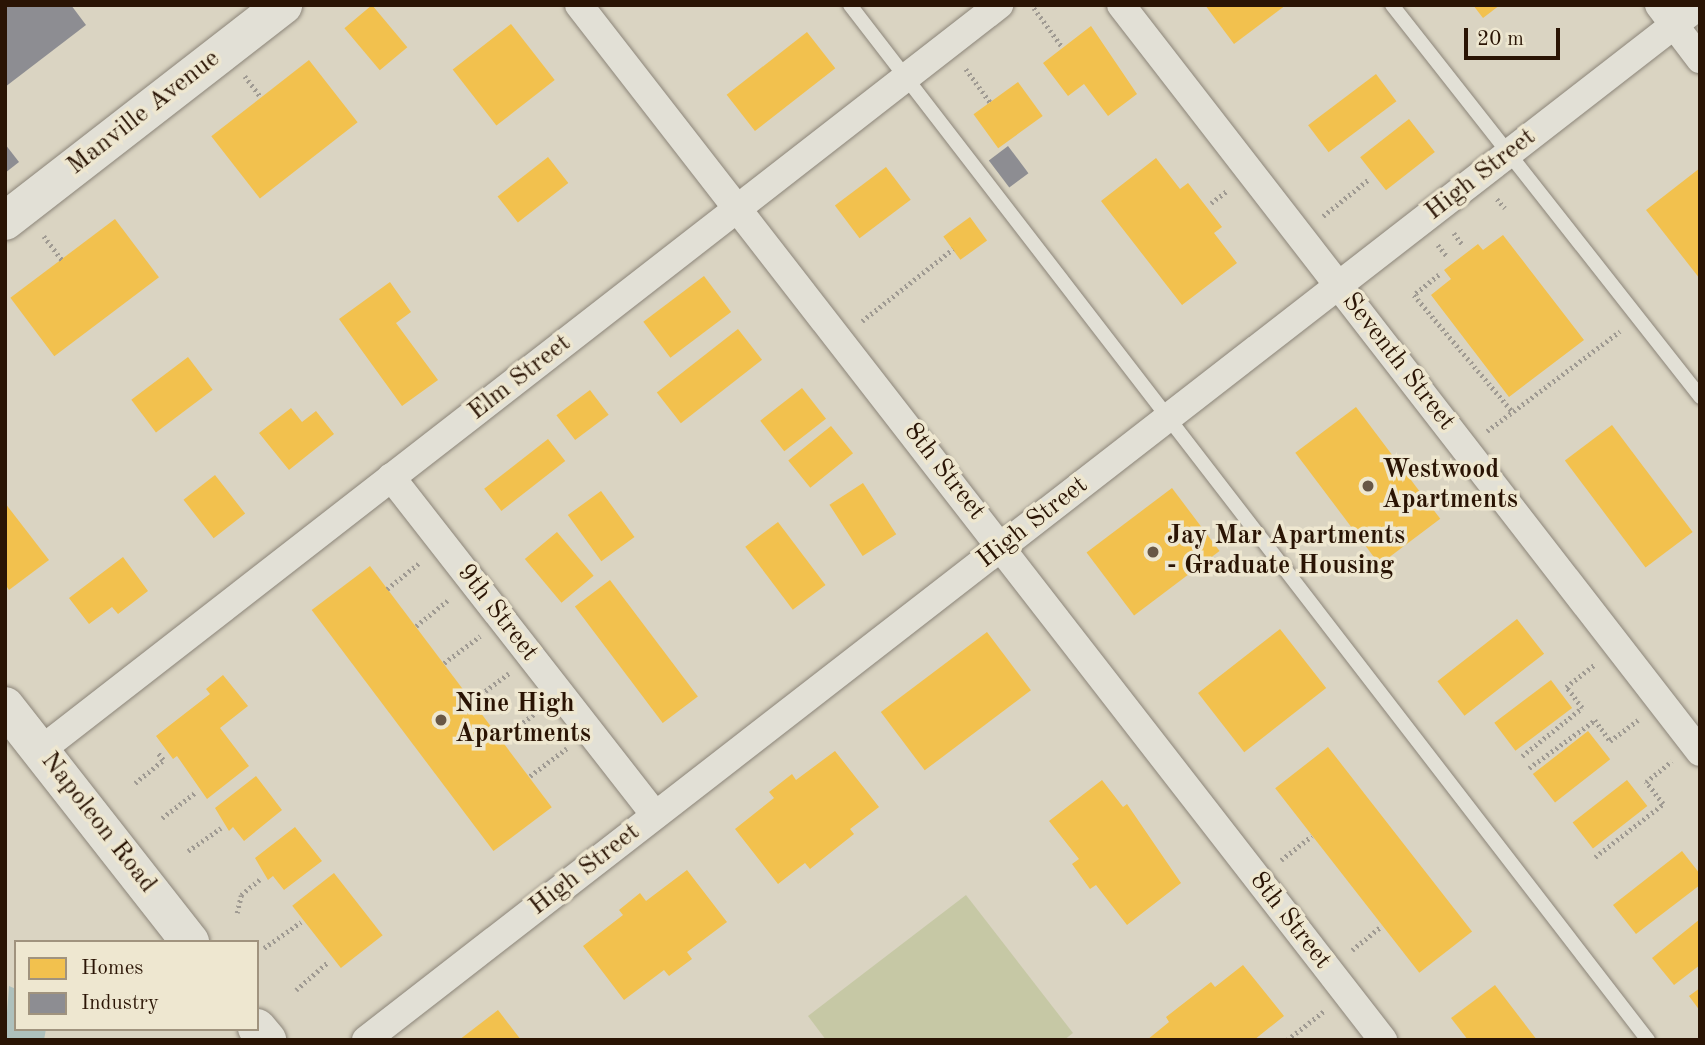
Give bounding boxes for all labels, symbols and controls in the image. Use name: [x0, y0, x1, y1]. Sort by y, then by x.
scale bar: [1467, 14, 1563, 58]
text: 20 m: [1477, 29, 1524, 50]
street label: Manville Avenue: [61, 44, 227, 182]
street label: High Street: [1419, 122, 1543, 228]
street label: Seventh Street: [1335, 287, 1461, 437]
street label: Elm Street: [462, 328, 578, 428]
street label: 8th Street: [896, 417, 992, 527]
place label: Westwood Apartments: [1382, 455, 1518, 516]
street label: High Street: [971, 470, 1095, 576]
marker: Westwood Apartments: [1360, 478, 1376, 494]
place label: Jay Mar Apartments - Graduate Housing: [1167, 521, 1405, 582]
marker: Jay Mar Apartments - Graduate Housing: [1145, 544, 1161, 560]
street label: 9th Street: [449, 558, 545, 668]
place label: Nine High Apartments: [455, 689, 591, 750]
marker: Nine High Apartments: [433, 712, 449, 728]
street label: Napoleon Road: [33, 746, 163, 900]
street label: High Street: [523, 817, 647, 923]
street label: 8th Street: [1242, 866, 1338, 976]
legend: [14, 940, 259, 1031]
text: Homes: [81, 958, 143, 979]
text: Industry: [81, 993, 159, 1014]

